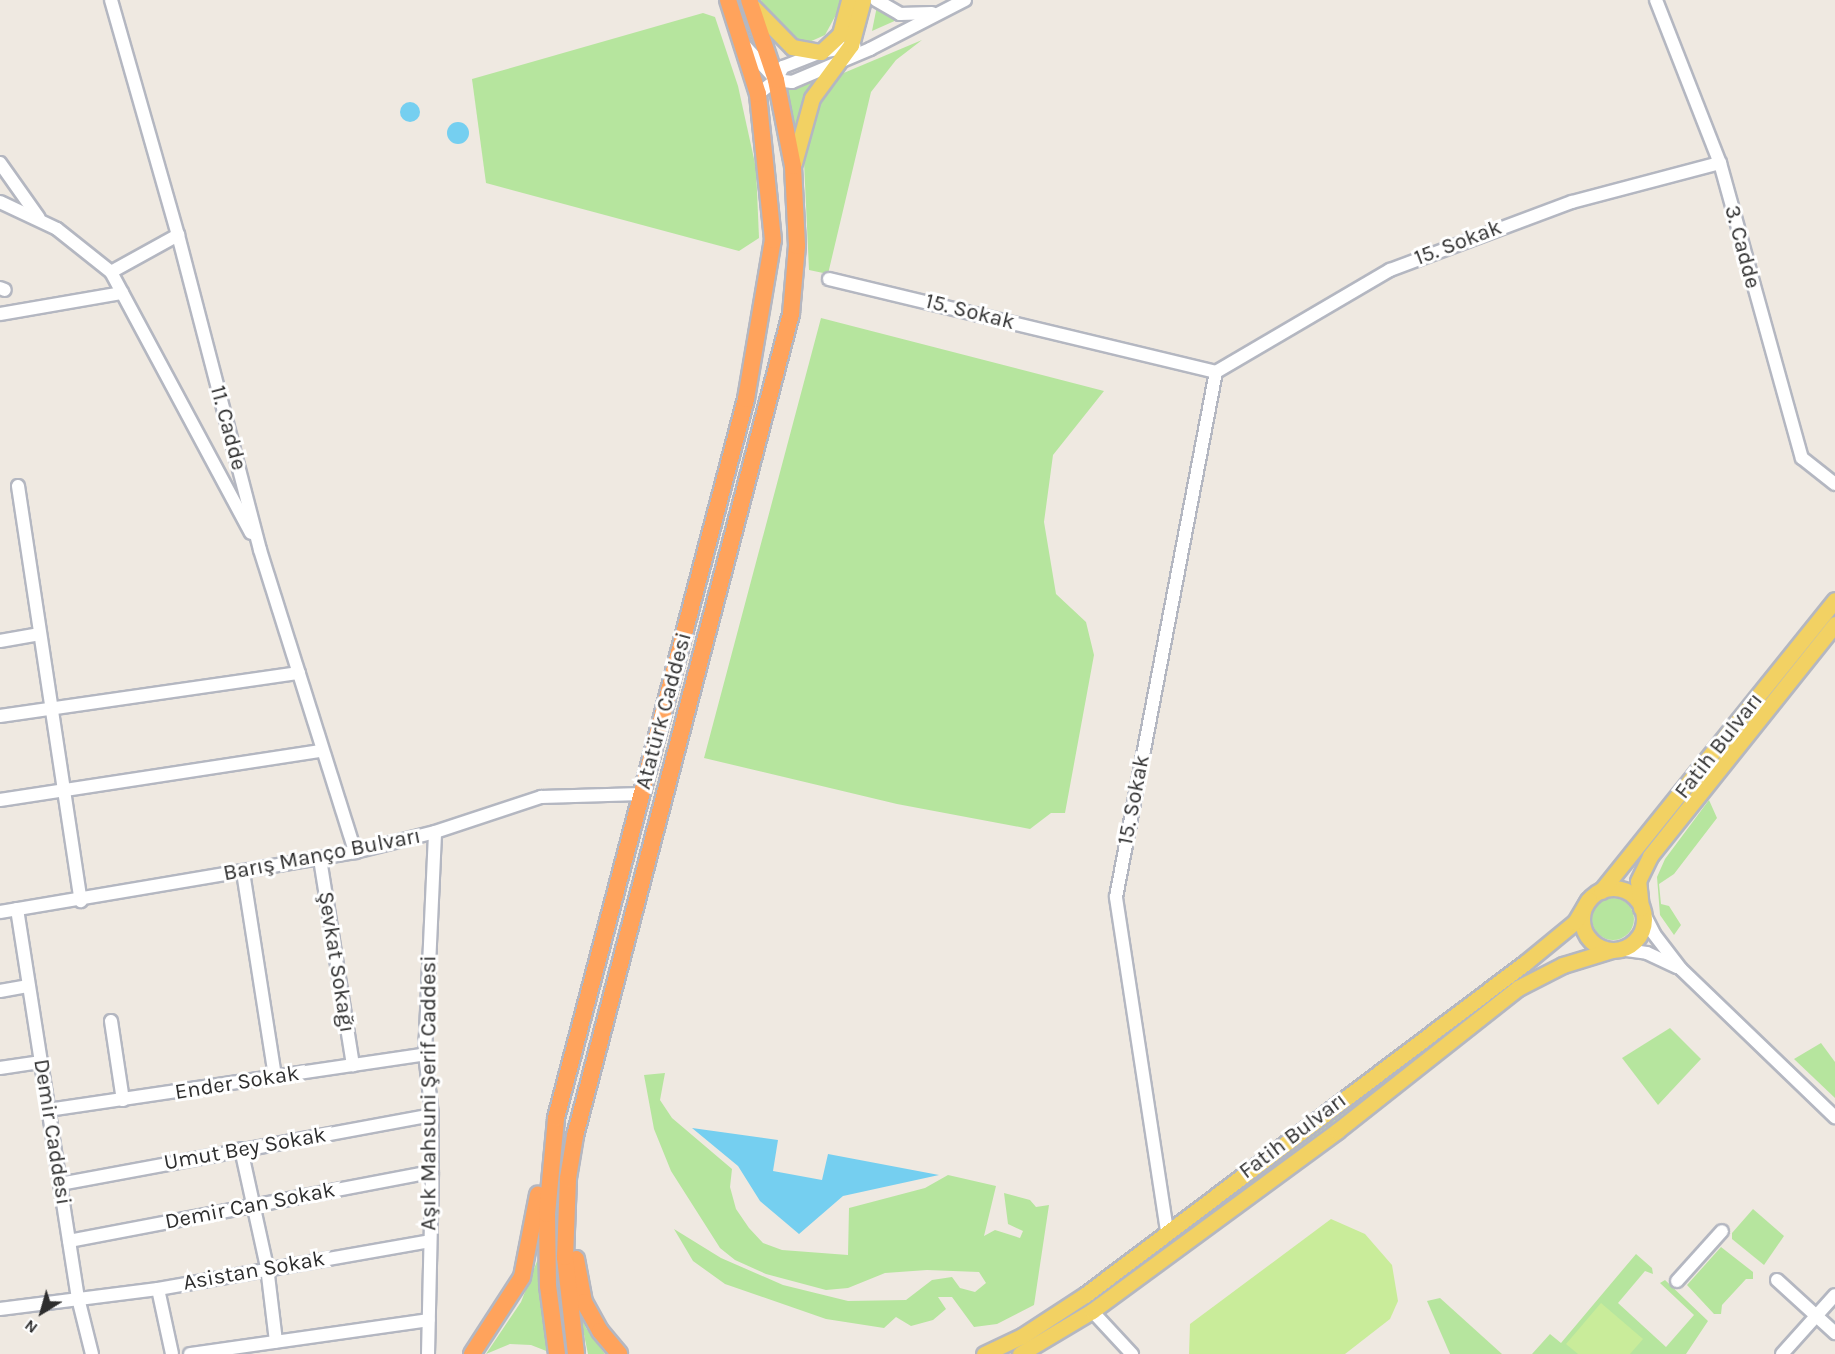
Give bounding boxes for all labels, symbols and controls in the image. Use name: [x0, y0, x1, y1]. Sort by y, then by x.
street label: 3. Cadde: [1718, 202, 1766, 292]
street label: 15. Sokak: [1411, 214, 1505, 272]
street label: 15. Sokak: [923, 288, 1017, 336]
street label: 11. Cadde: [204, 383, 252, 473]
street label: Atatürk Caddesi: [630, 630, 698, 792]
street label: Fatih Bulvarı: [1669, 688, 1769, 804]
street label: 15. Sokak: [1112, 753, 1156, 847]
street label: Barış Manço Bulvarı: [221, 823, 423, 887]
street label: Şevkat Sokağı: [312, 890, 360, 1034]
street label: Aşık Mahsuni Şerif Caddesi: [416, 955, 442, 1231]
street label: Demir Caddesi: [27, 1057, 77, 1207]
street label: Ender Sokak: [173, 1060, 301, 1106]
street label: Fatih Bulvarı: [1234, 1087, 1352, 1185]
street label: Umut Bey Sokak: [162, 1122, 328, 1176]
street label: Demir Can Sokak: [163, 1177, 337, 1235]
street label: Asistan Sokak: [181, 1246, 327, 1296]
north arrow: [12, 1282, 72, 1342]
text: N: [21, 1316, 41, 1338]

